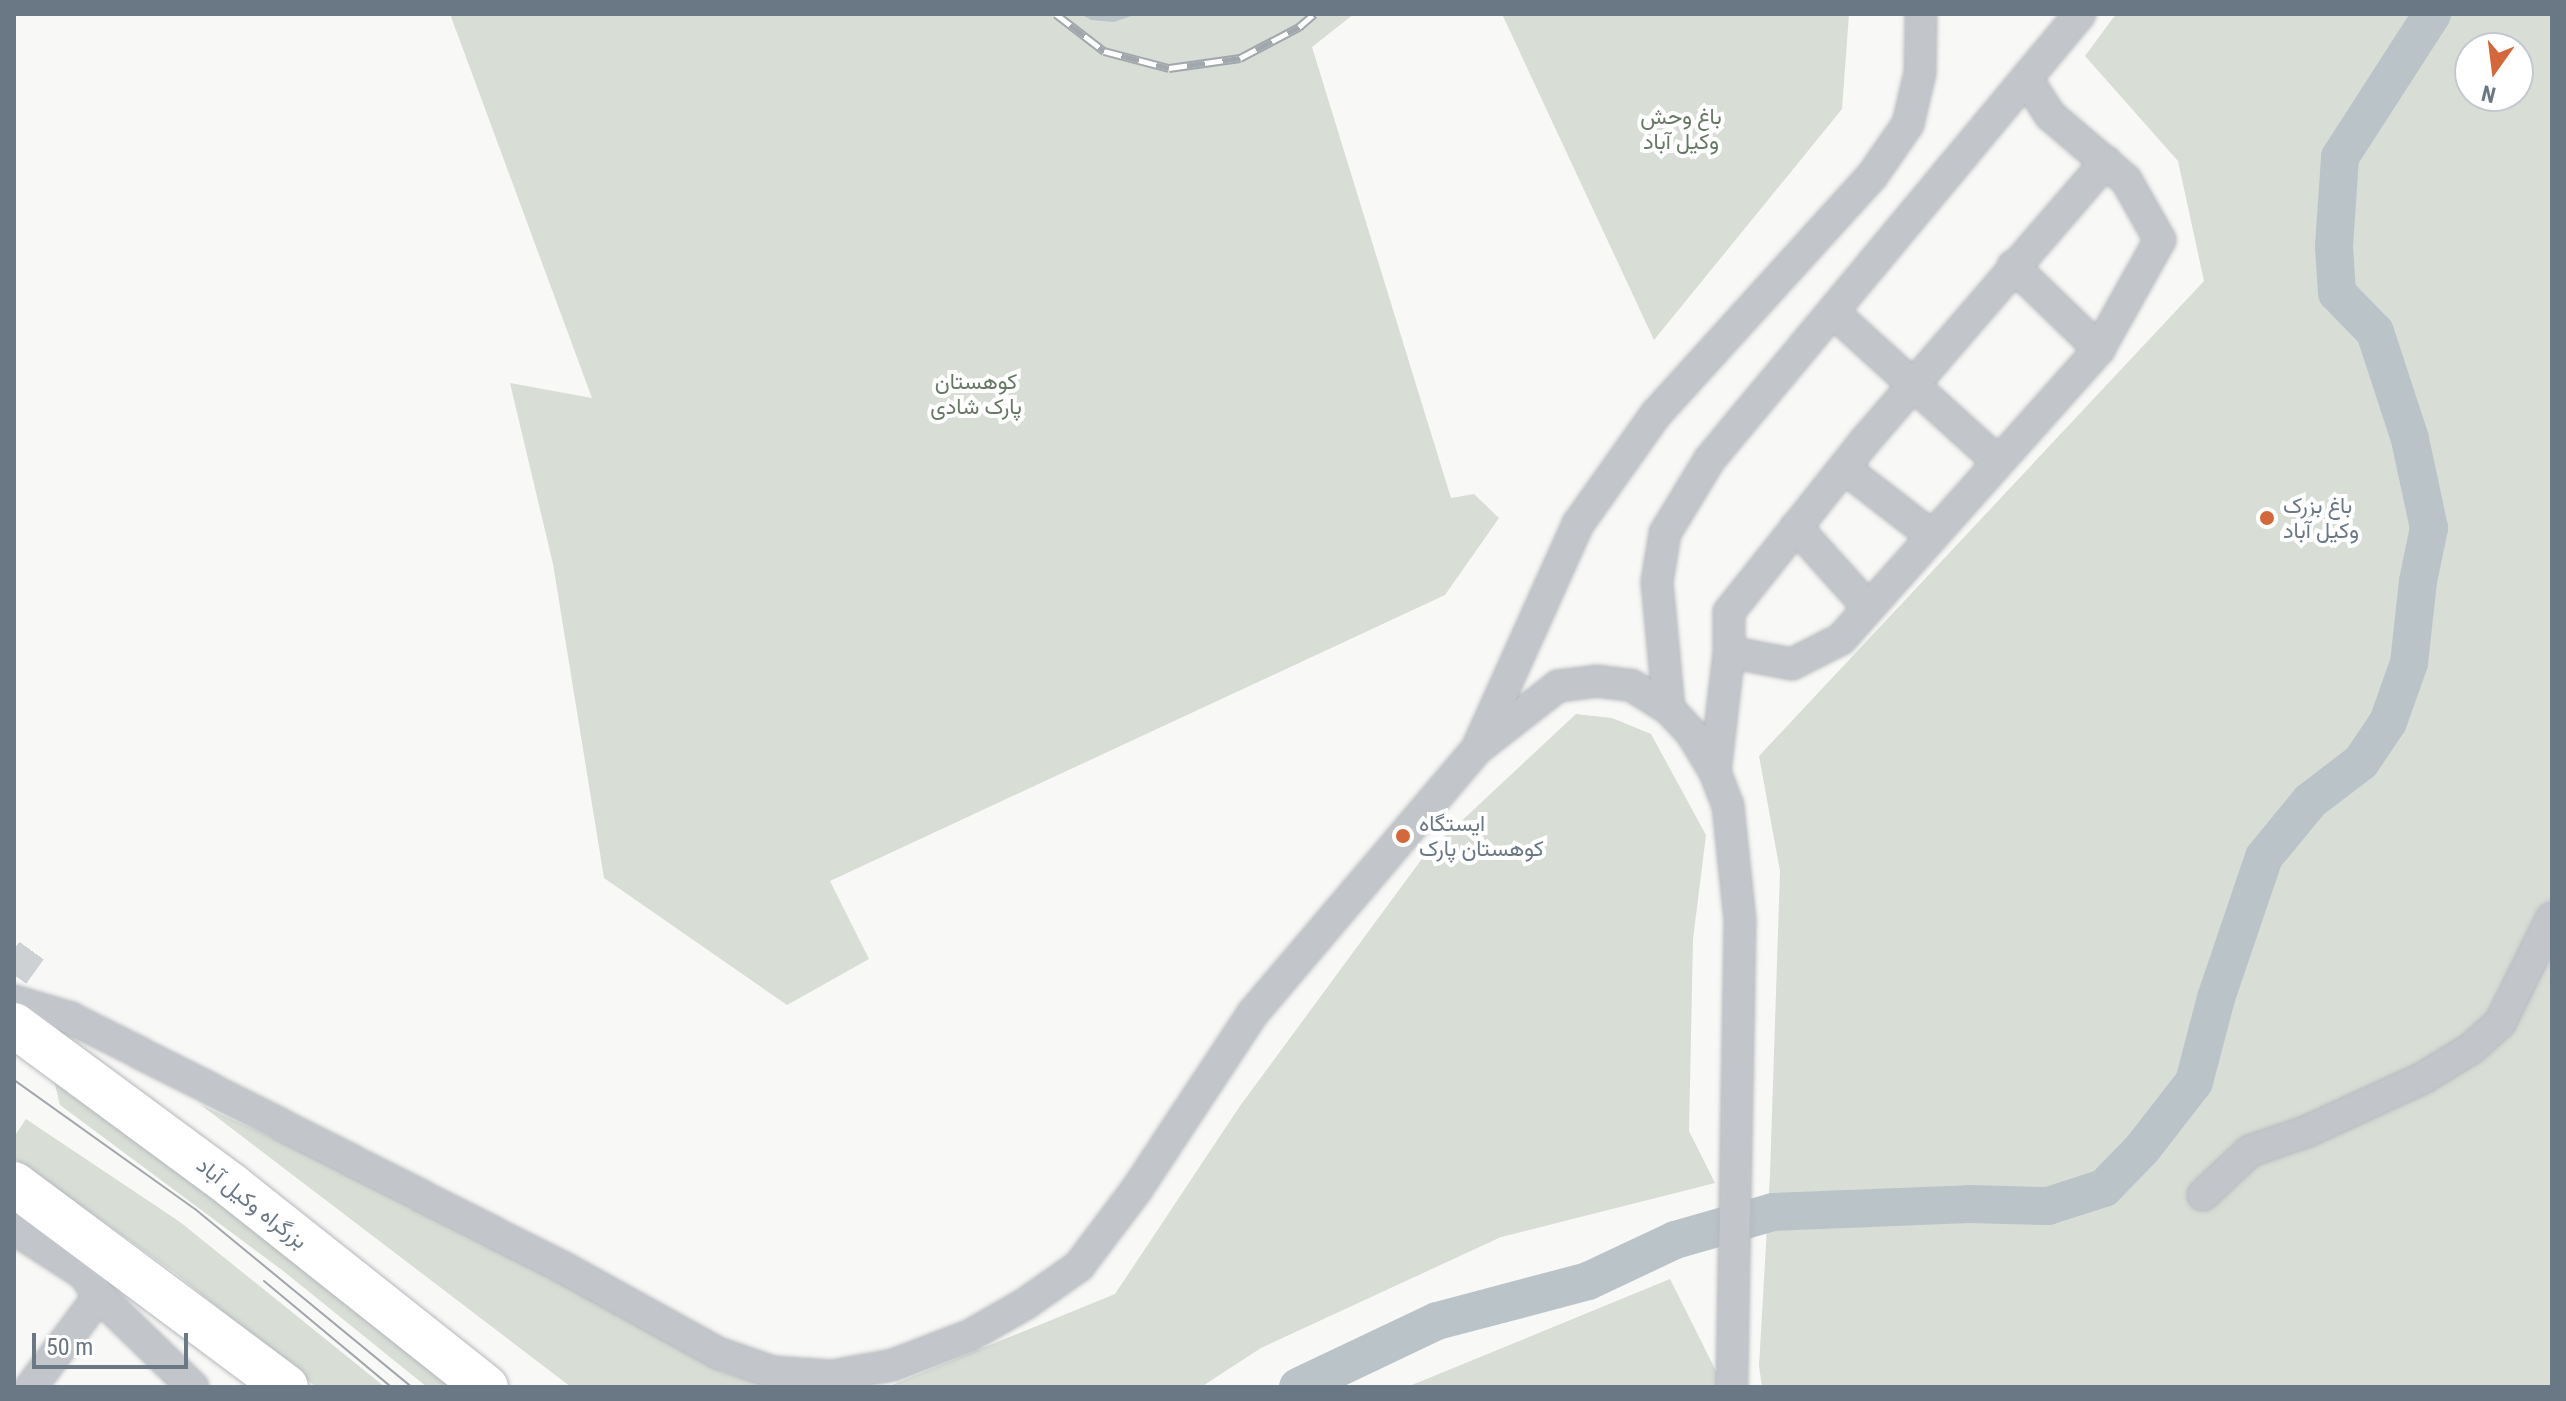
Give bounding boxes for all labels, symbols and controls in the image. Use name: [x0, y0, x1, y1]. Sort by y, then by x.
north arrow: [2454, 32, 2534, 112]
text: N: [2479, 80, 2498, 108]
park label: باغ وحش وکیل آباد: [1640, 103, 1722, 154]
park label: کوهستان پارک شادی: [930, 368, 1022, 420]
place label: باغ بزرک وکیل آباد: [2283, 492, 2359, 544]
marker: باغ بزرک وکیل آباد: [2258, 509, 2276, 527]
place label: ایستگاه کوهستان پارک: [1419, 810, 1544, 862]
marker: ایستگاه کوهستان پارک: [1394, 827, 1412, 845]
street label: بزرگراه وکیل آباد: [191, 1152, 313, 1254]
scale bar: [36, 1317, 192, 1367]
text: 50 m: [46, 1333, 93, 1361]

